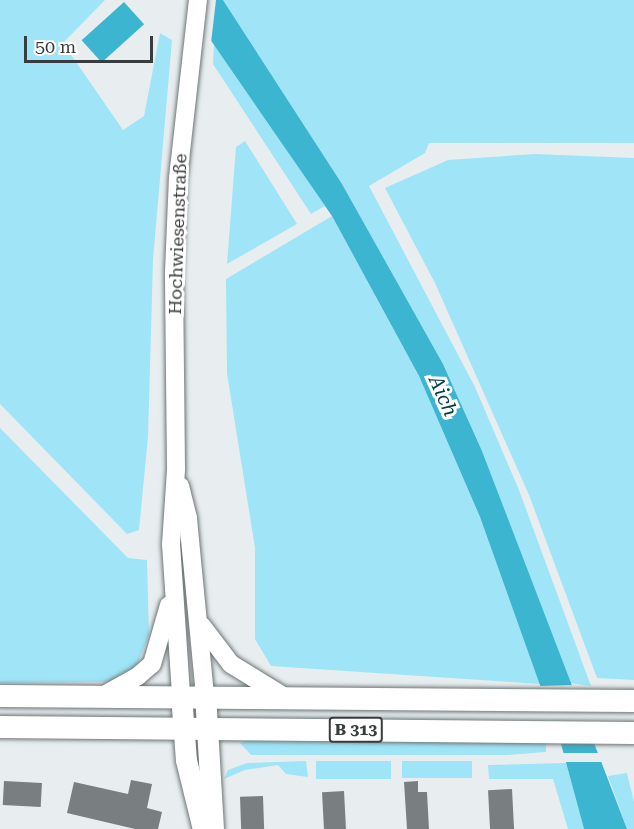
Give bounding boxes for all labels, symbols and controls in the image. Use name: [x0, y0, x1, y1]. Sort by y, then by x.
scale bar: [27, 24, 156, 62]
text: 50 m: [35, 36, 76, 57]
street label: Hochwiesenstraße: [164, 153, 192, 315]
water label: Aich: [423, 372, 463, 420]
road number: B 313: [328, 717, 385, 743]

